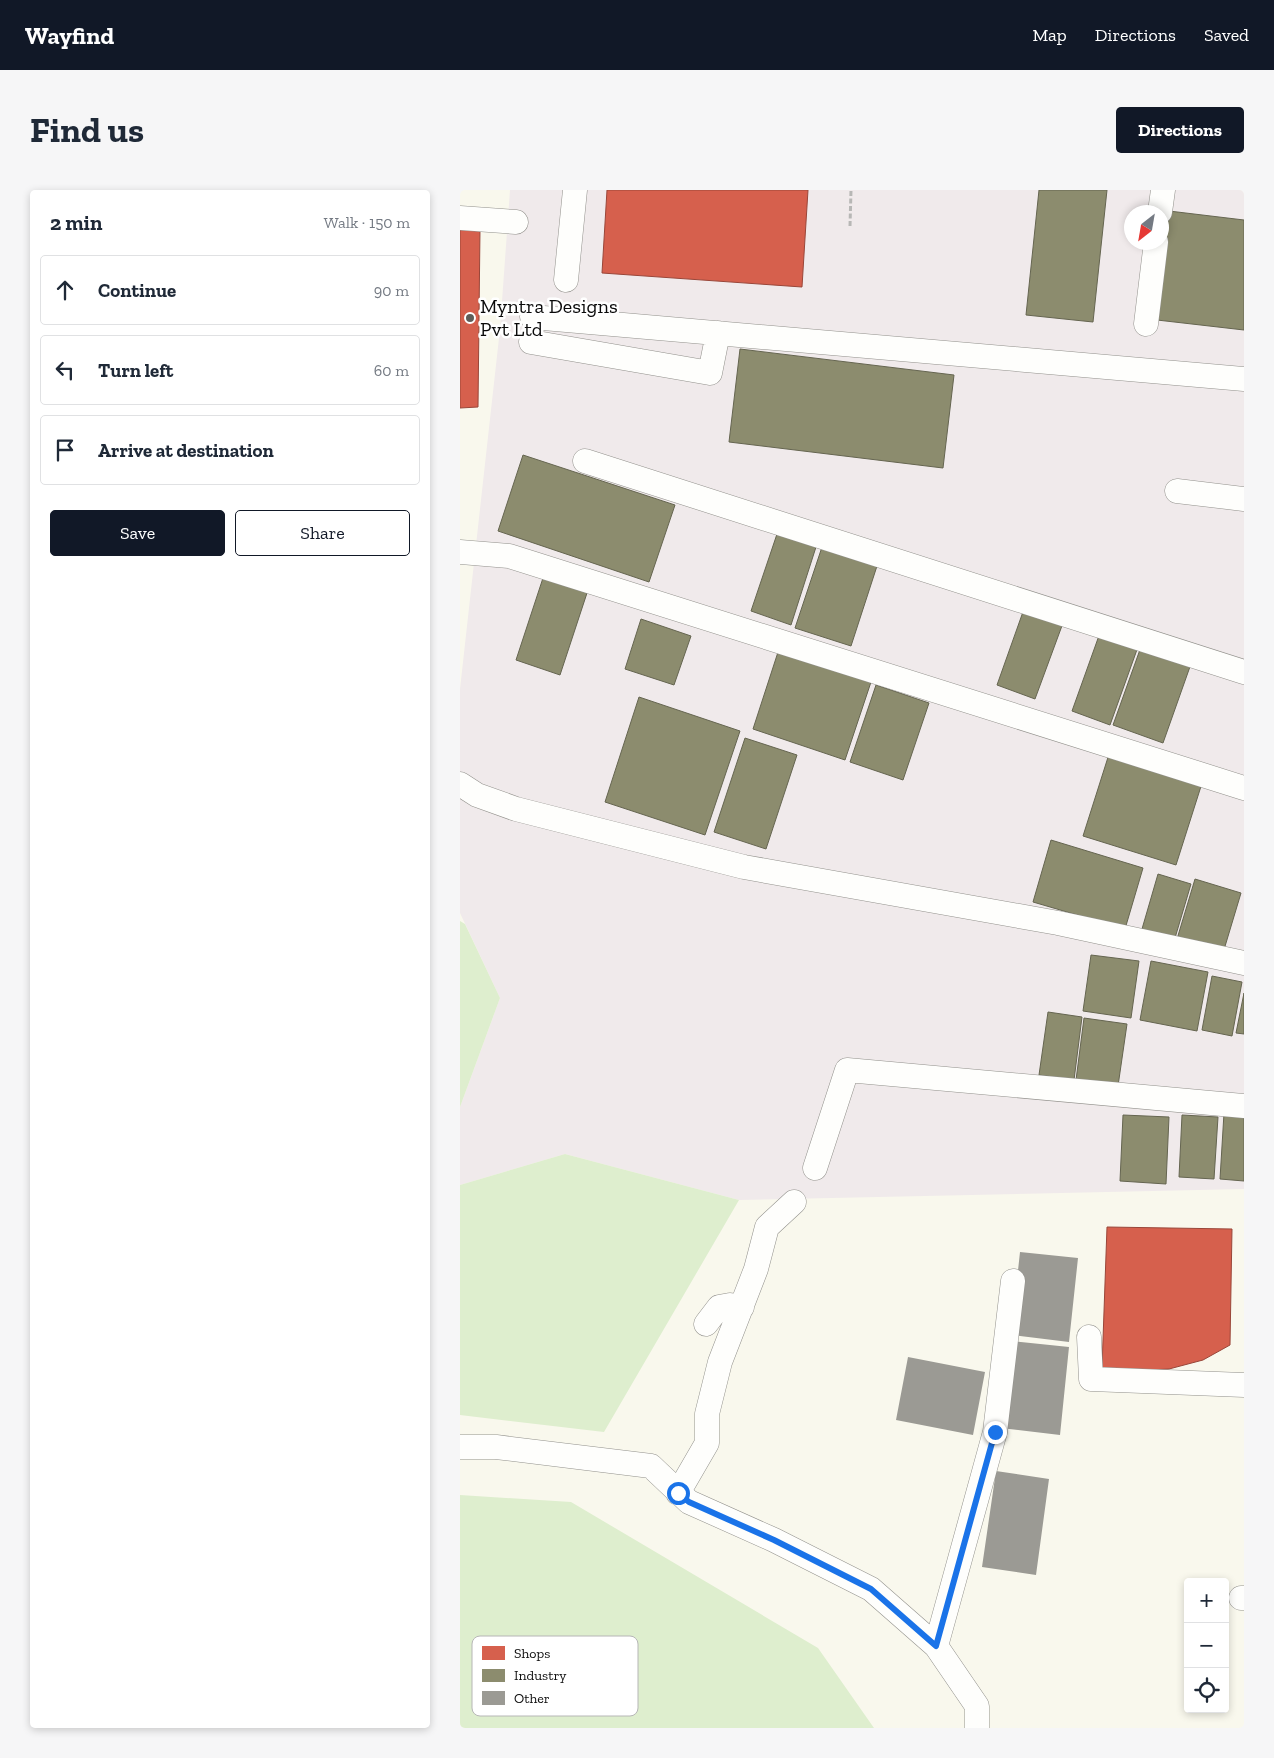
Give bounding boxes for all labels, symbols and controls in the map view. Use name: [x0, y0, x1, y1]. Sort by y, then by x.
text: Wayfind: [25, 21, 114, 50]
text: Map: [1032, 24, 1067, 46]
text: Directions: [1095, 24, 1176, 46]
text: Saved: [1204, 24, 1249, 46]
button: Directions: [1116, 107, 1244, 153]
text: Find us: [30, 109, 144, 151]
north arrow: [1124, 205, 1169, 250]
text: 2 min: [50, 210, 102, 235]
text: Walk · 150 m: [324, 213, 410, 232]
icon: ahead: [51, 276, 79, 304]
text: Continue: [98, 279, 176, 302]
text: 90 m: [374, 281, 409, 300]
place label: Myntra Designs Pvt Ltd: [480, 294, 618, 341]
marker: Myntra Designs Pvt Ltd: [464, 312, 476, 324]
icon: left: [51, 356, 79, 384]
text: Turn left: [98, 359, 173, 382]
text: 60 m: [374, 361, 409, 380]
icon: arrive: [51, 436, 79, 464]
text: Arrive at destination: [98, 439, 274, 462]
button: Save: [50, 510, 225, 556]
button: Share: [235, 510, 410, 556]
route end: [984, 1421, 1007, 1444]
route start: [667, 1482, 690, 1505]
map controls: [1184, 1578, 1229, 1713]
button: +: [1184, 1578, 1229, 1623]
button: −: [1184, 1623, 1229, 1668]
legend: [472, 1636, 638, 1716]
text: Shops: [514, 1645, 550, 1662]
text: Industry: [514, 1667, 567, 1684]
button: locate: [1184, 1668, 1229, 1713]
text: Other: [514, 1690, 550, 1707]

